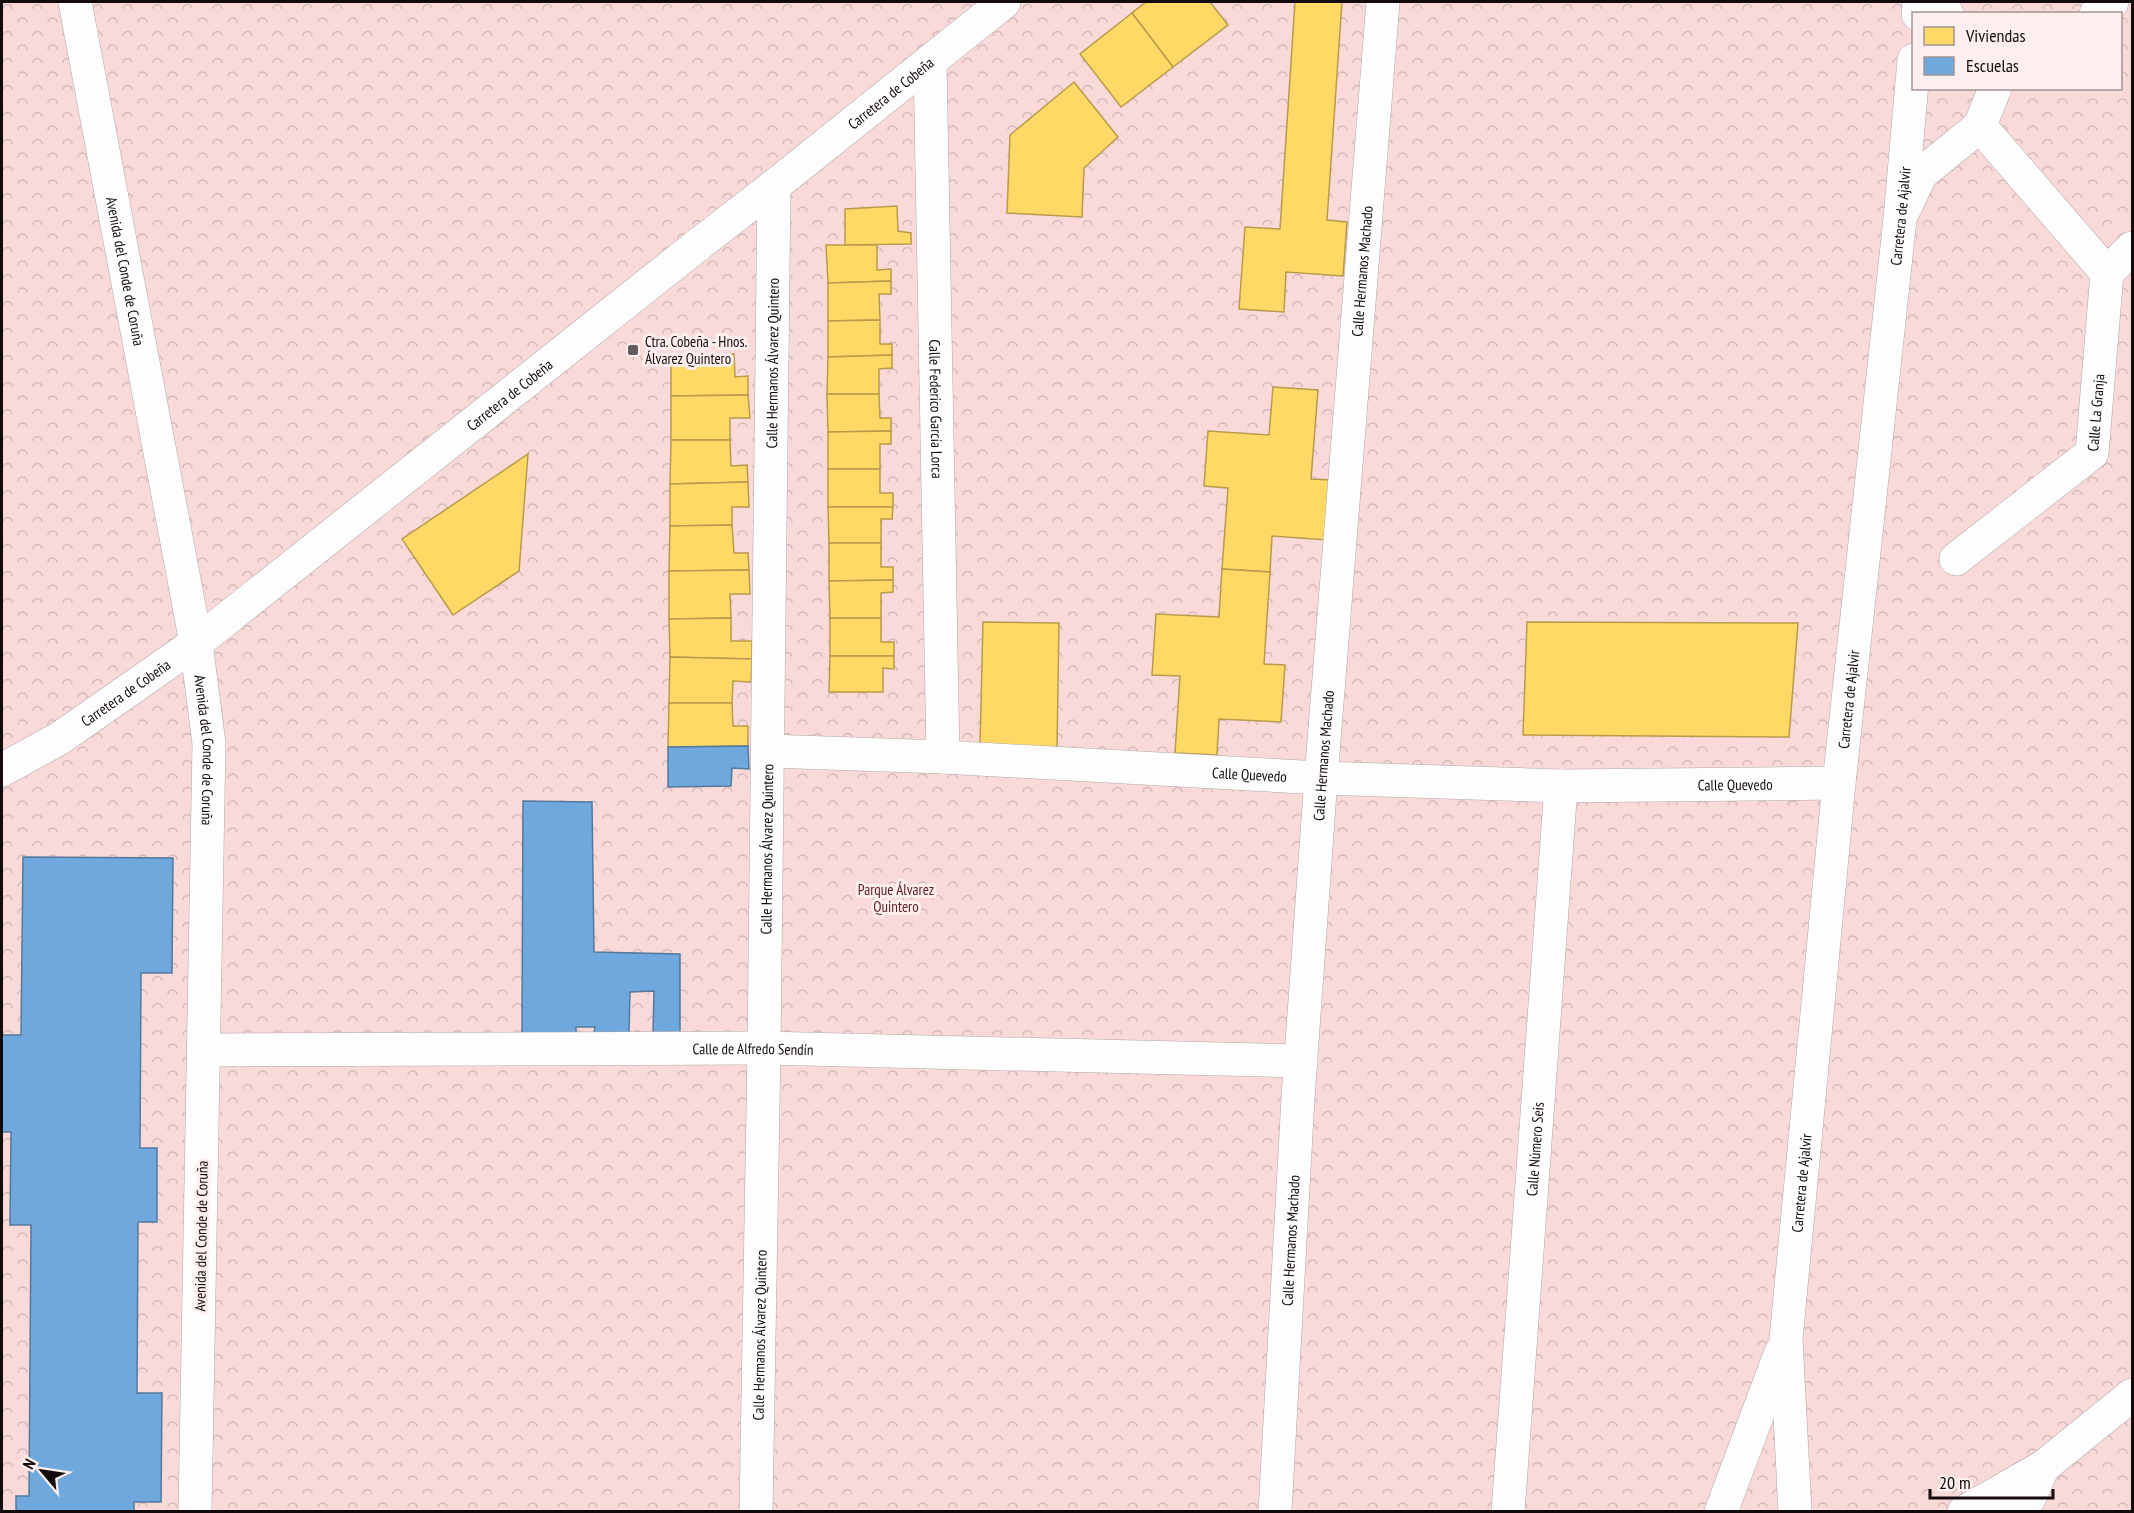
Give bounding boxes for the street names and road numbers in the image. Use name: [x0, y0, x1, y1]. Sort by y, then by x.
street label: Carretera de Cobeña: [843, 53, 937, 133]
street label: Carretera de Ajalvir: [1886, 165, 1914, 266]
street label: Avenida del Conde de Coruña: [102, 195, 149, 347]
street label: Calle Hermanos Machado: [1347, 205, 1376, 337]
street label: Calle Hermanos Álvarez Quintero: [761, 278, 782, 448]
street label: Calle Federico García Lorca: [926, 339, 947, 479]
street label: Carretera de Cobeña: [462, 354, 556, 435]
street label: Calle La Granja: [2083, 373, 2108, 452]
street label: Carretera de Ajalvir: [1833, 648, 1863, 750]
street label: Carretera de Cobeña: [77, 655, 174, 730]
street label: Avenida del Conde de Coruña: [191, 674, 219, 826]
street label: Calle Hermanos Machado: [1308, 689, 1337, 822]
street label: Calle Quevedo: [1212, 762, 1287, 786]
street label: Calle Hermanos Álvarez Quintero: [756, 764, 777, 934]
street label: Calle Quevedo: [1698, 774, 1773, 794]
street label: Calle de Alfredo Sendín: [692, 1038, 814, 1059]
street label: Calle Número Seis: [1522, 1101, 1547, 1197]
street label: Carretera de Ajalvir: [1787, 1132, 1815, 1233]
street label: Avenida del Conde de Coruña: [190, 1160, 212, 1312]
street label: Calle Hermanos Machado: [1277, 1174, 1303, 1306]
street label: Calle Hermanos Álvarez Quintero: [748, 1250, 770, 1420]

